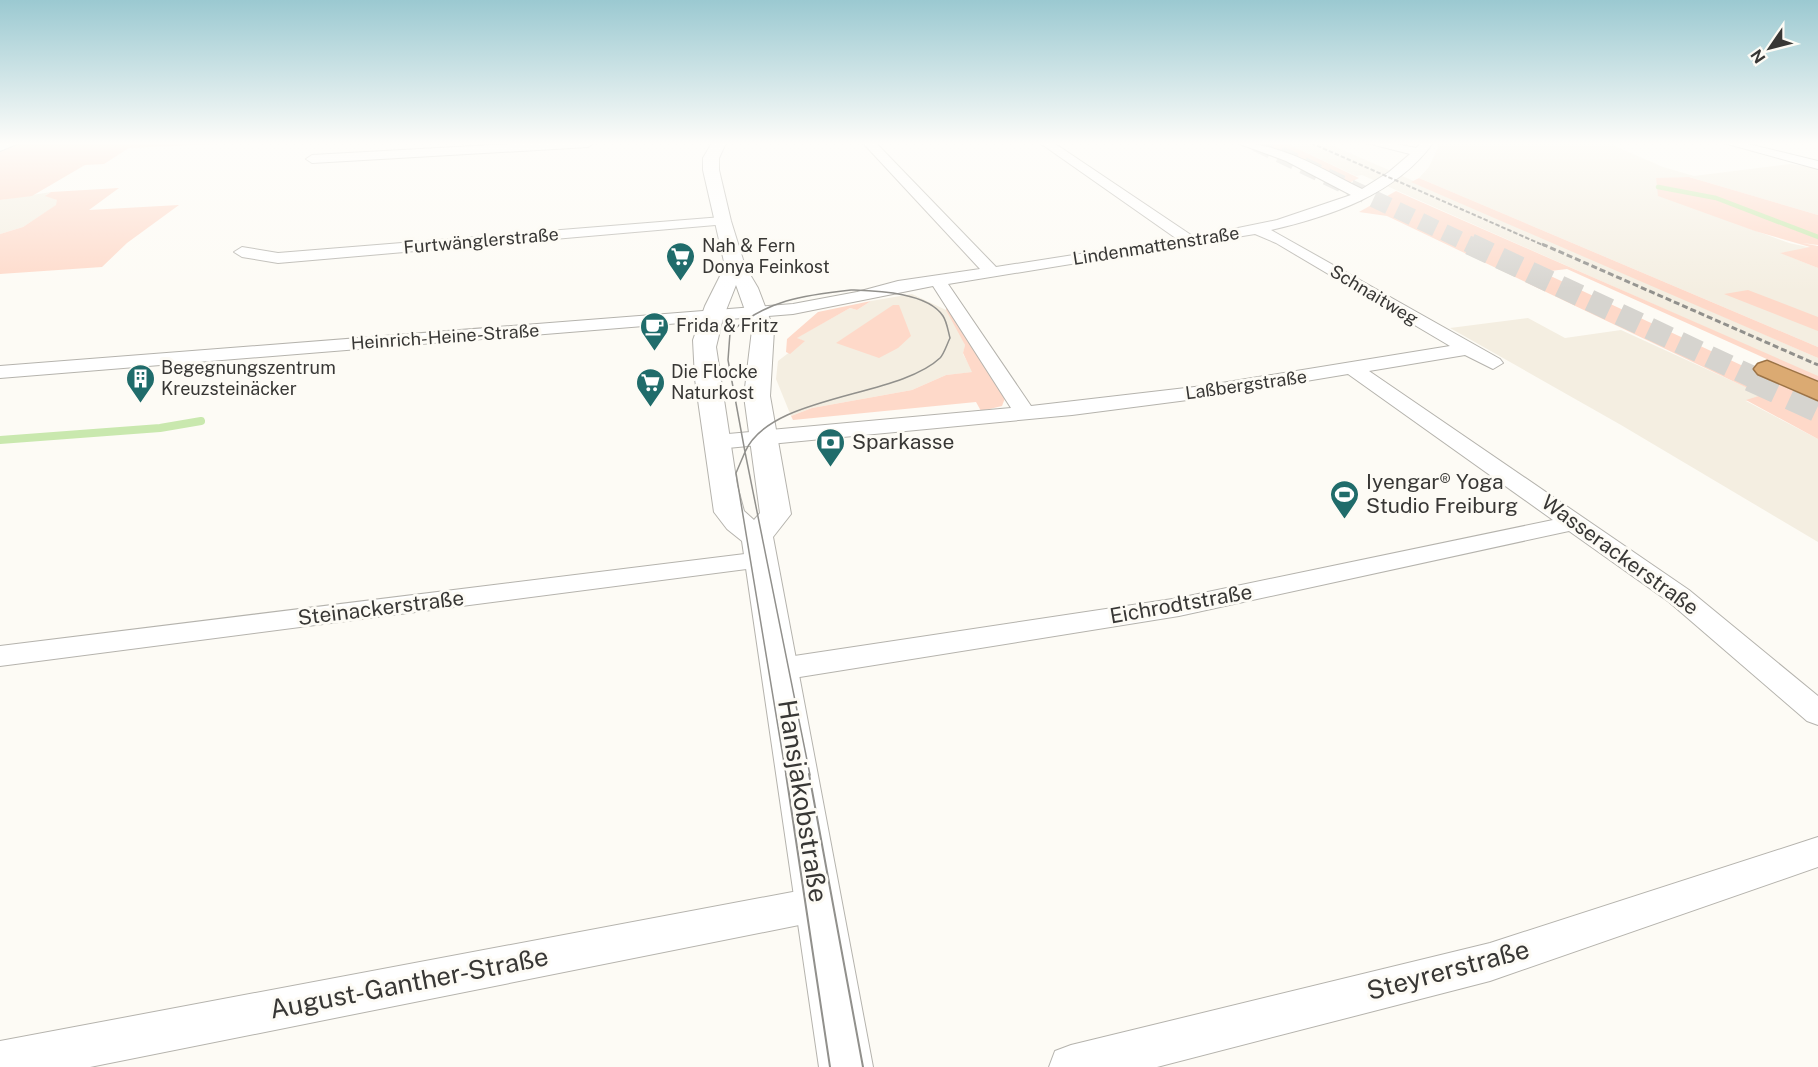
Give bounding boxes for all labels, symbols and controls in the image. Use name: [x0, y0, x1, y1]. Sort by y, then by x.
north arrow: [1740, 18, 1800, 78]
text: N: [1747, 46, 1769, 67]
street label: Lindenmattenstraße: [1071, 222, 1241, 269]
street label: Furtwänglerstraße: [402, 223, 559, 258]
place label: Nah & Fern Donya Feinkost: [702, 235, 830, 277]
supermarket icon: Nah & Fern Donya Feinkost: [665, 240, 697, 282]
street label: Schnaitweg: [1326, 260, 1422, 329]
cafe icon: Frida & Fritz: [639, 310, 671, 352]
place label: Frida & Fritz: [676, 315, 778, 336]
street label: Heinrich-Heine-Straße: [350, 319, 540, 354]
place label: Begegnungszentrum Kreuzsteinäcker: [161, 357, 336, 399]
place label: Die Flocke Naturkost: [671, 361, 758, 403]
building icon: Begegnungszentrum Kreuzsteinäcker: [124, 362, 156, 404]
supermarket icon: Die Flocke Naturkost: [634, 366, 666, 408]
street label: Laßbergstraße: [1184, 366, 1308, 403]
bank icon: Sparkasse: [815, 426, 847, 468]
place label: Sparkasse: [852, 429, 954, 454]
place label: Iyengar® Yoga Studio Freiburg: [1366, 469, 1518, 518]
sports icon: Iyengar® Yoga Studio Freiburg: [1329, 478, 1361, 520]
street label: Wasserackerstraße: [1537, 489, 1704, 620]
street label: Eichrodtstraße: [1108, 579, 1254, 628]
street label: Steinackerstraße: [296, 585, 466, 630]
street label: Hansjakobstraße: [772, 697, 835, 904]
street label: Steyrerstraße: [1363, 933, 1533, 1006]
street label: August-Ganther-Straße: [267, 940, 551, 1025]

